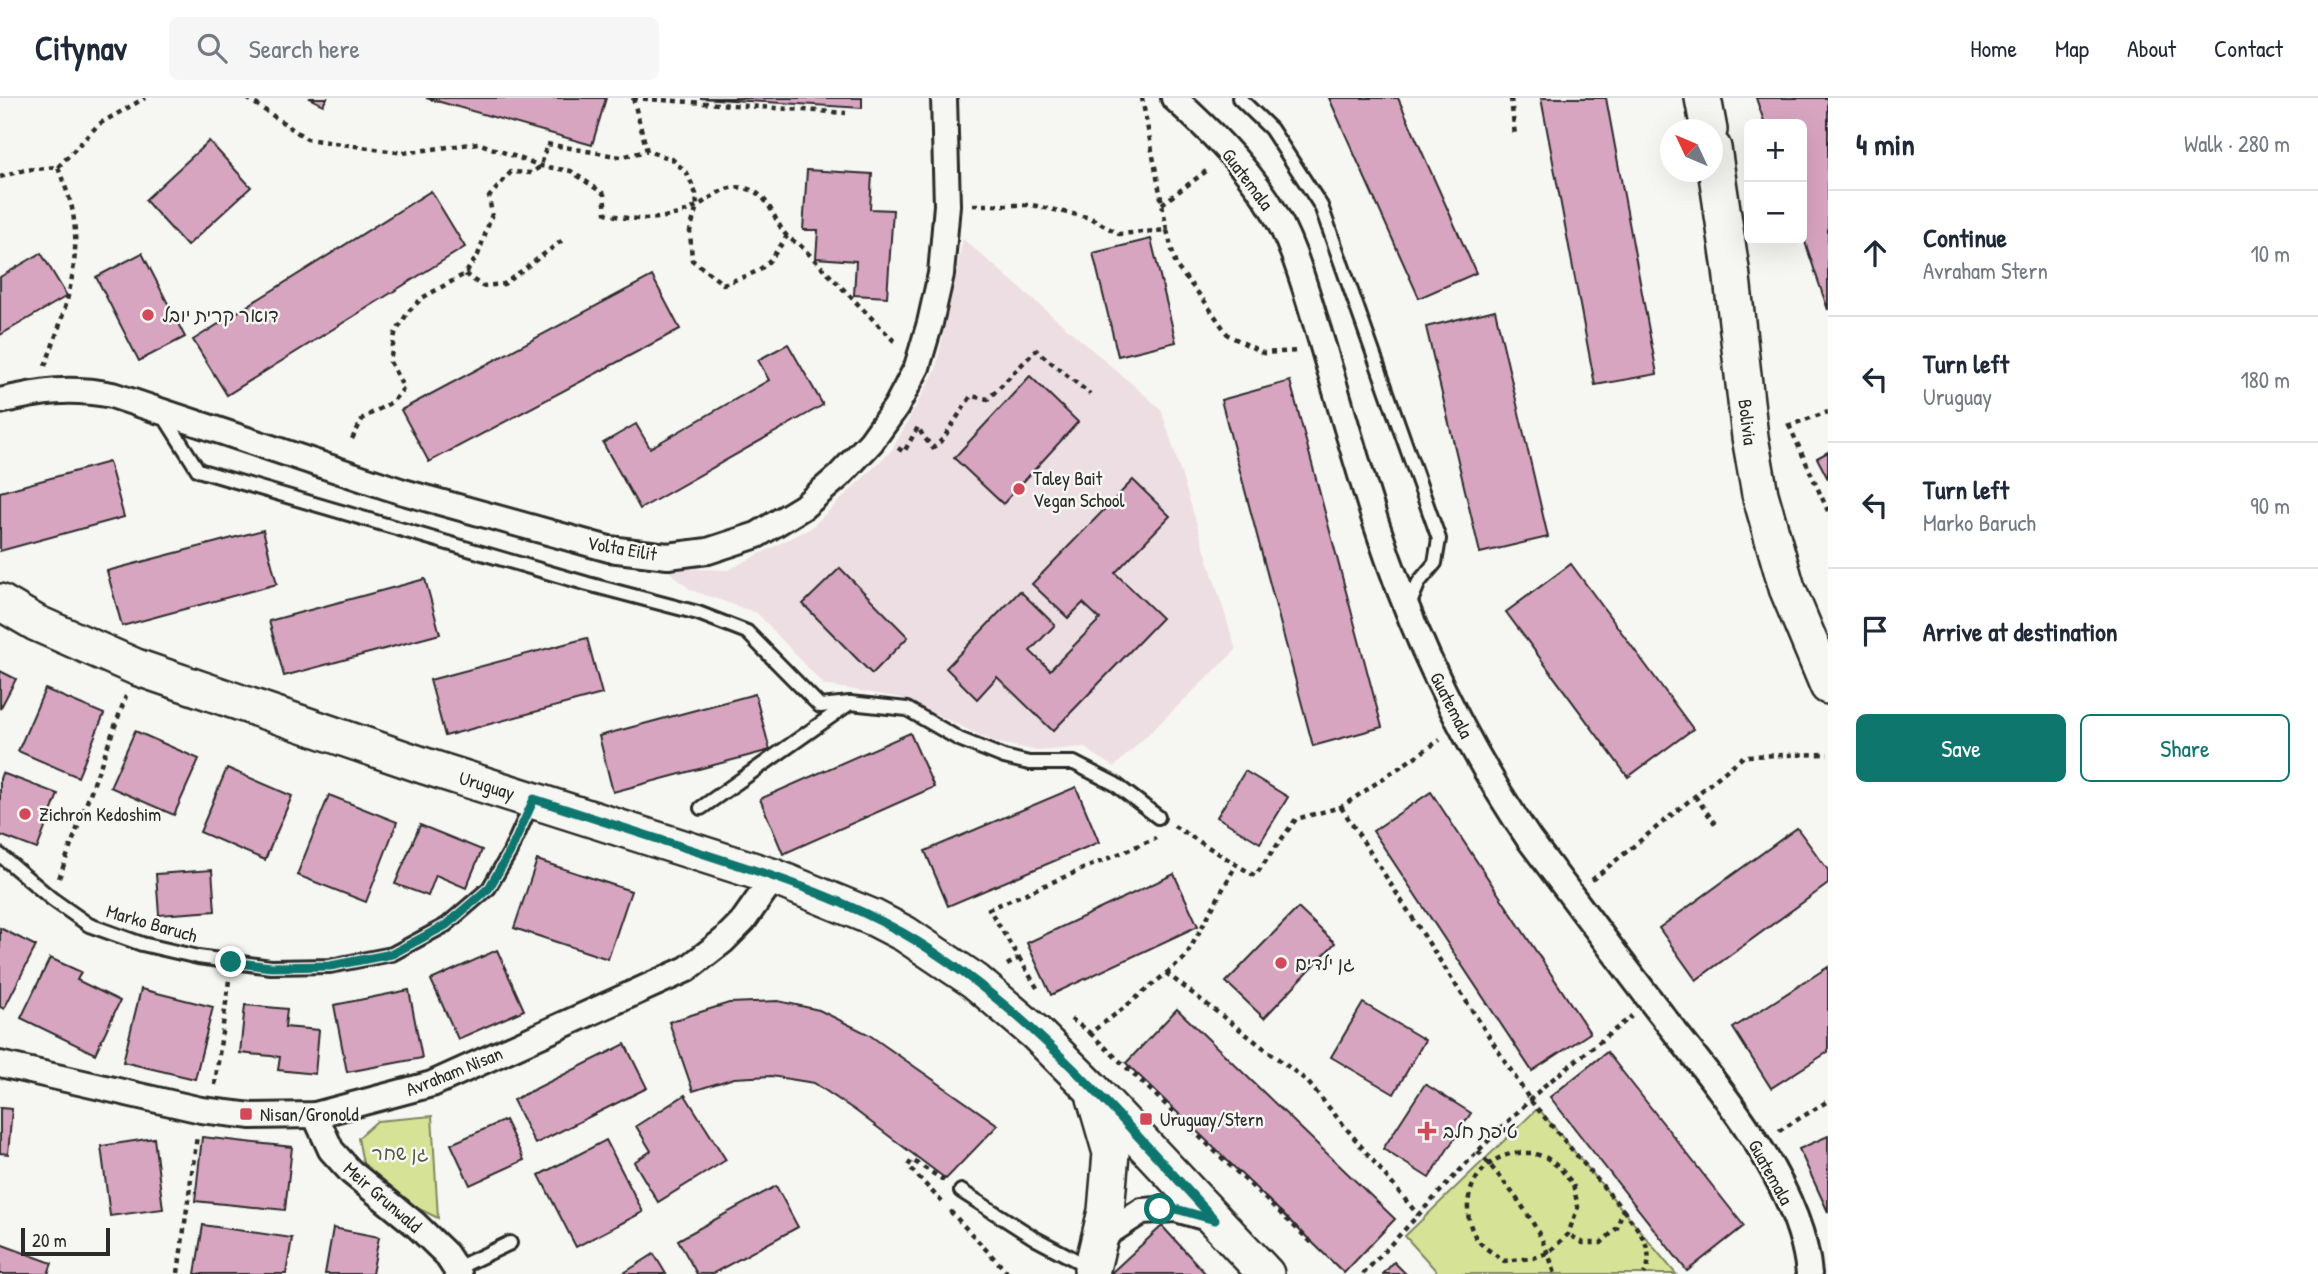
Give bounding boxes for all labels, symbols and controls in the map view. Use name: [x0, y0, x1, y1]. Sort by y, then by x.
search box: [169, 17, 659, 80]
text: Citynav: [35, 26, 127, 70]
icon: search: [193, 29, 231, 67]
text: Search here: [249, 31, 360, 66]
text: Home: [1970, 32, 2017, 64]
text: Map: [2055, 32, 2089, 64]
text: About: [2127, 32, 2176, 64]
text: Contact: [2214, 32, 2283, 64]
north arrow: [1660, 119, 1723, 182]
map controls: [1744, 119, 1807, 245]
button: +: [1744, 119, 1807, 182]
text: 4 min: [1856, 124, 1915, 164]
text: Walk · 280 m: [2184, 128, 2290, 159]
street label: Guatemala: [1216, 143, 1280, 216]
button: −: [1744, 182, 1807, 245]
text: Continue: [1923, 220, 2007, 255]
icon: ahead: [1856, 234, 1894, 272]
text: 10 m: [2250, 238, 2290, 269]
text: Avraham Stern: [1923, 255, 2048, 286]
place label: דואר קרית יובל: [162, 302, 279, 328]
marker: דואר קרית יובל: [140, 307, 156, 323]
text: Turn left: [1923, 346, 2009, 381]
icon: left: [1856, 360, 1894, 398]
text: 180 m: [2240, 364, 2290, 395]
text: Uruguay: [1923, 381, 1992, 412]
street label: Bolivia: [1732, 398, 1764, 447]
place label: Taley Bait Vegan School: [1033, 465, 1125, 513]
text: Turn left: [1923, 472, 2009, 507]
marker: Taley Bait Vegan School: [1011, 481, 1027, 497]
icon: left: [1856, 486, 1894, 524]
text: 90 m: [2250, 490, 2290, 521]
text: Marko Baruch: [1923, 507, 2036, 538]
street label: Volta Eilit: [585, 529, 659, 567]
icon: arrive: [1856, 612, 1894, 650]
text: Arrive at destination: [1923, 614, 2118, 649]
street label: Guatemala: [1424, 667, 1480, 743]
button: Save: [1856, 714, 2066, 782]
button: Share: [2080, 714, 2290, 782]
street label: Uruguay: [456, 764, 518, 806]
place label: Zichron Kedoshim: [39, 801, 161, 827]
marker: Zichron Kedoshim: [17, 806, 33, 822]
street label: Marko Baruch: [104, 898, 200, 948]
route end: [215, 946, 246, 977]
place label: גן ילדים: [1295, 950, 1355, 976]
marker: גן ילדים: [1273, 955, 1289, 971]
street label: Avraham Nisan: [402, 1040, 506, 1102]
place label: Nisan/Gronold: [260, 1101, 359, 1127]
marker: Nisan/Gronold: [238, 1106, 254, 1122]
place label: Uruguay/Stern: [1160, 1106, 1264, 1132]
marker: Uruguay/Stern: [1138, 1111, 1154, 1127]
place label: טיפת חלב: [1443, 1118, 1518, 1144]
marker: טיפת חלב: [1417, 1121, 1437, 1141]
street label: Guatemala: [1742, 1135, 1800, 1210]
park label: גן שחר: [372, 1140, 429, 1166]
street label: Meir Grunwald: [338, 1156, 428, 1239]
route start: [1144, 1193, 1175, 1224]
scale bar: [21, 1225, 110, 1257]
text: 20 m: [32, 1227, 67, 1253]

